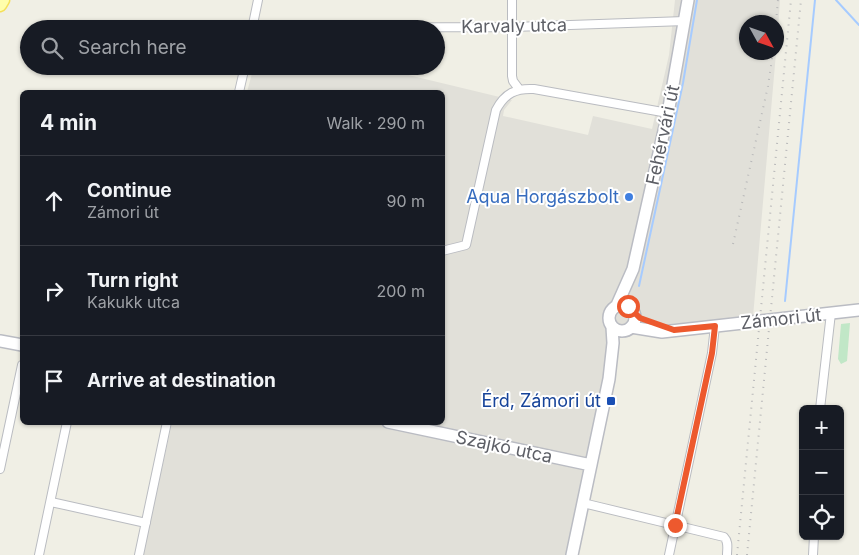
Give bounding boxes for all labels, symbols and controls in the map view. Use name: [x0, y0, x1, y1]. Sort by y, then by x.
street label: Karvaly utca: [461, 14, 567, 37]
north arrow: [739, 15, 784, 60]
search box: [20, 20, 445, 75]
icon: search: [38, 34, 66, 62]
text: Search here: [78, 36, 187, 59]
street label: Fehérvári út: [642, 83, 683, 187]
text: 4 min: [40, 110, 97, 135]
text: Walk · 290 m: [327, 113, 425, 133]
text: Continue: [87, 179, 172, 202]
place label: Aqua Horgászbolt: [466, 186, 619, 207]
icon: ahead: [40, 187, 68, 215]
text: 90 m: [386, 191, 425, 211]
marker: Aqua Horgászbolt: [623, 191, 635, 203]
text: Zámori út: [87, 202, 159, 222]
text: Turn right: [87, 269, 178, 292]
icon: right: [40, 277, 68, 305]
text: 200 m: [377, 281, 425, 301]
text: Kakukk utca: [87, 292, 180, 312]
route start: [617, 295, 640, 318]
street label: Zámori út: [740, 304, 822, 333]
icon: arrive: [40, 367, 68, 395]
text: Arrive at destination: [87, 369, 276, 392]
place label: Érd, Zámori út: [481, 389, 601, 411]
marker: Érd, Zámori út: [605, 395, 617, 407]
map controls: [799, 405, 844, 540]
button: +: [799, 405, 844, 450]
street label: Szajkó utca: [454, 426, 554, 467]
button: −: [799, 450, 844, 495]
button: locate: [799, 495, 844, 540]
route end: [664, 514, 687, 537]

